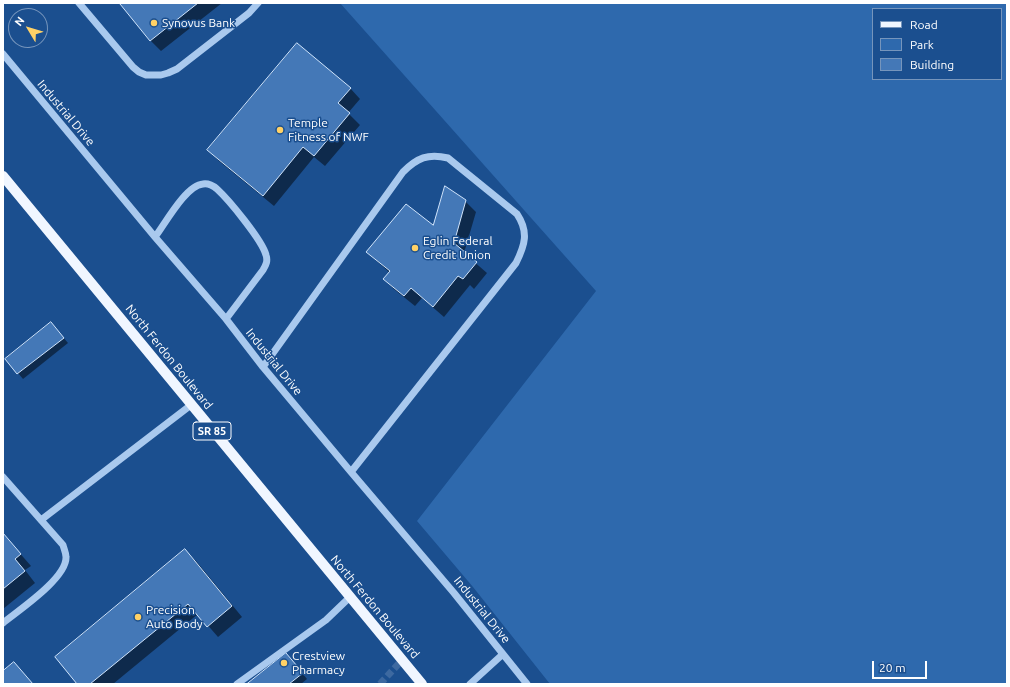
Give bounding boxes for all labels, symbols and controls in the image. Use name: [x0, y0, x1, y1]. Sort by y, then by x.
north arrow: [8, 8, 48, 48]
legend: [872, 8, 1002, 80]
text: N: [12, 14, 27, 28]
place label: Synovus Bank: [162, 16, 235, 30]
marker: Synovus Bank: [149, 18, 159, 28]
text: Road: [910, 18, 938, 31]
text: Park: [910, 38, 934, 51]
text: Building: [910, 58, 954, 71]
street label: Industrial Drive: [34, 77, 98, 149]
place label: Temple Fitness of NWF: [288, 116, 369, 144]
marker: Temple Fitness of NWF: [275, 125, 285, 135]
place label: Eglin Federal Credit Union: [423, 234, 493, 262]
marker: Eglin Federal Credit Union: [410, 243, 420, 253]
street label: North Ferdon Boulevard: [122, 302, 216, 412]
street label: Industrial Drive: [243, 326, 305, 398]
road number: SR 85: [193, 422, 231, 440]
street label: North Ferdon Boulevard: [328, 552, 422, 662]
street label: Industrial Drive: [451, 574, 513, 646]
place label: Precision Auto Body: [146, 603, 203, 631]
marker: Precision Auto Body: [133, 612, 143, 622]
place label: Crestview Pharmacy: [292, 649, 345, 677]
scale bar: [874, 653, 929, 679]
marker: Crestview Pharmacy: [279, 658, 289, 668]
text: 20 m: [879, 661, 906, 674]

